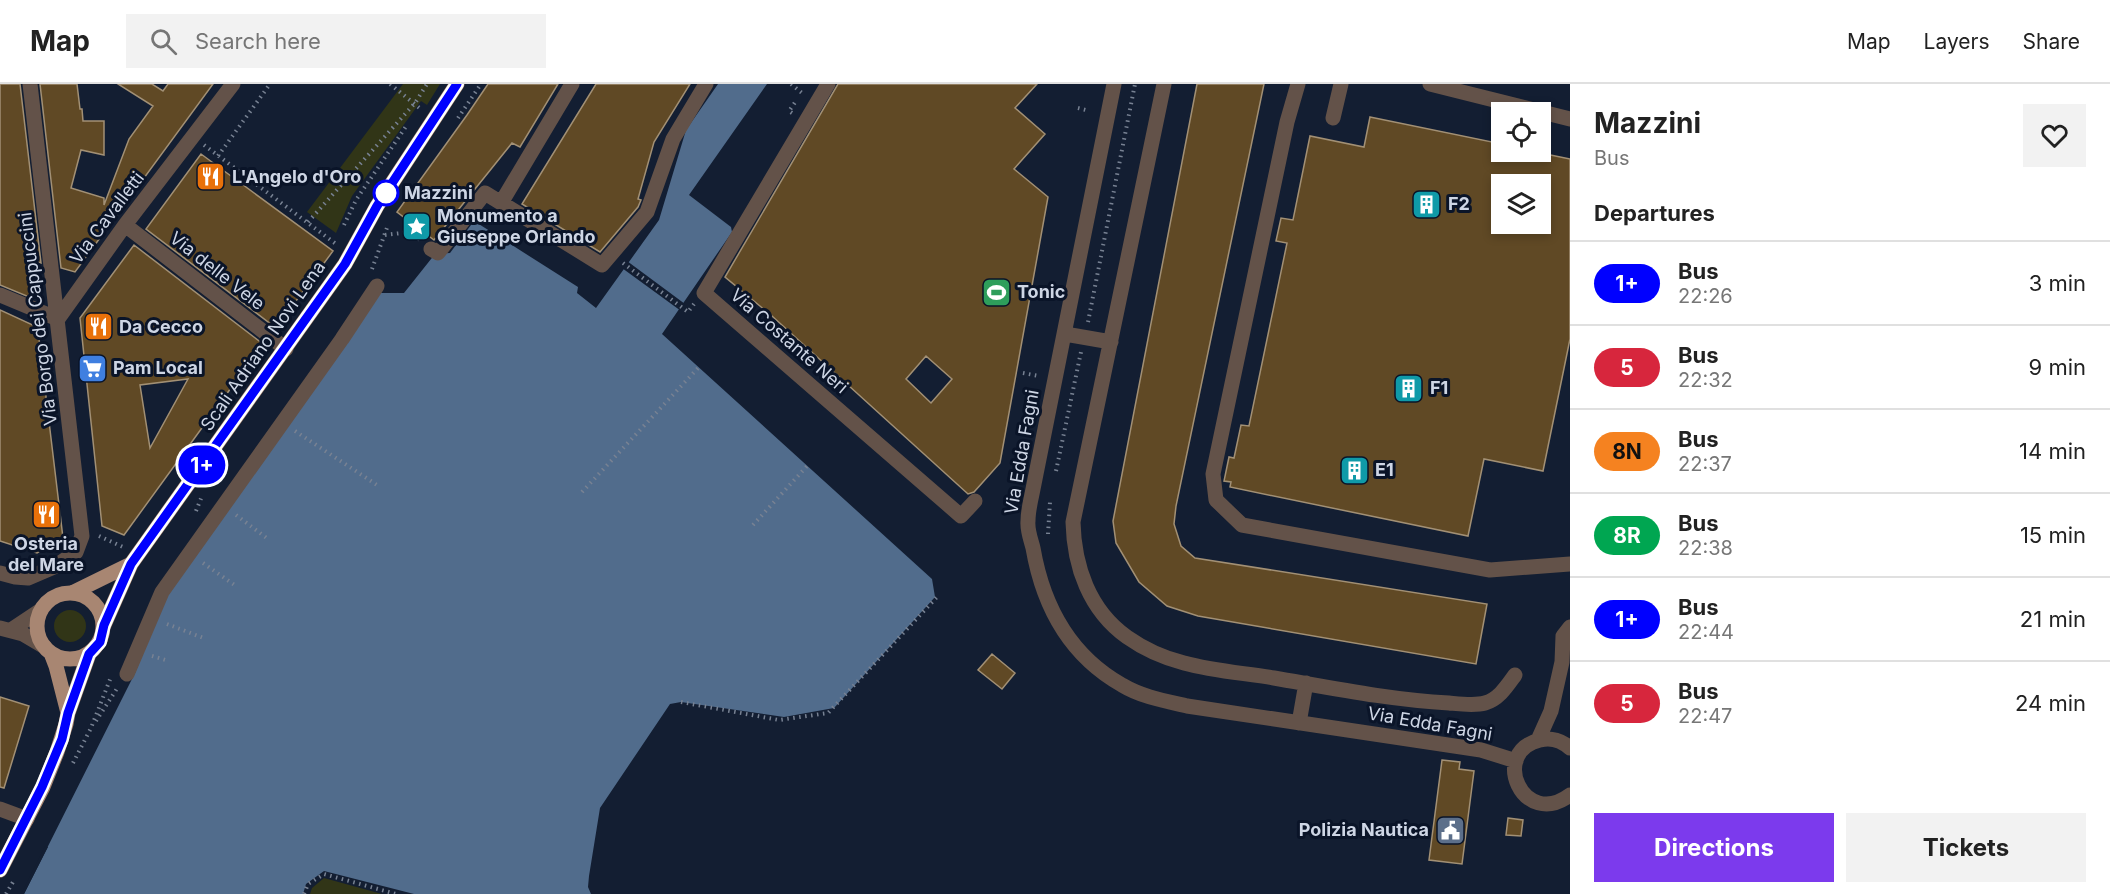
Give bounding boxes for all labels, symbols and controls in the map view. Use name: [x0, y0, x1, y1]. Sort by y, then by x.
search box: [126, 14, 546, 68]
text: Map: [30, 24, 90, 58]
icon: search: [147, 25, 180, 58]
text: Search here: [195, 28, 321, 54]
text: Map: [1847, 29, 1891, 54]
text: Layers: [1924, 29, 1990, 54]
text: Share: [2023, 29, 2080, 54]
map controls: [1491, 102, 1551, 234]
button: locate: [1491, 102, 1551, 162]
button: heart: [2023, 104, 2086, 167]
text: Mazzini: [1594, 106, 1701, 140]
text: Bus: [1594, 146, 1629, 170]
restaurant icon: L'Angelo d'Oro: [195, 161, 227, 193]
place label: L'Angelo d'Oro: [232, 166, 361, 187]
street label: Via Cavalletti: [65, 167, 148, 268]
button: layers: [1491, 174, 1551, 234]
marker: Mazzini: [373, 180, 399, 206]
place label: Mazzini: [404, 182, 473, 203]
building icon: F2: [1411, 188, 1443, 220]
place label: F2: [1448, 193, 1470, 214]
text: Departures: [1594, 200, 1715, 226]
place label: Monumento a Giuseppe Orlando: [437, 205, 595, 247]
place icon: Monumento a Giuseppe Orlando: [400, 210, 432, 242]
street label: Via Borgo dei Cappuccini: [14, 211, 61, 427]
street label: Via delle Vele: [166, 227, 269, 314]
street label: Scali Adriano Novi Lena: [196, 257, 329, 435]
text: Bus: [1678, 258, 1719, 284]
text: 3 min: [2029, 270, 2086, 296]
text: 1+: [1615, 271, 1639, 296]
sports icon: Tonic: [980, 276, 1012, 308]
place label: Tonic: [1017, 281, 1065, 302]
street label: Via Costante Neri: [726, 284, 852, 397]
text: 22:26: [1678, 284, 1733, 308]
restaurant icon: Da Cecco: [82, 311, 114, 343]
place label: Da Cecco: [119, 316, 203, 337]
text: Bus: [1678, 342, 1719, 368]
supermarket icon: Pam Local: [76, 352, 108, 384]
text: 9 min: [2029, 354, 2086, 380]
text: 5: [1620, 355, 1634, 380]
place label: Pam Local: [113, 357, 203, 378]
text: 22:32: [1678, 368, 1733, 392]
building icon: F1: [1393, 372, 1425, 404]
place label: F1: [1430, 377, 1448, 398]
street label: Via Edda Fagni: [1000, 388, 1043, 516]
text: Bus: [1678, 426, 1719, 452]
text: 14 min: [2019, 438, 2086, 464]
text: 8N: [1612, 439, 1642, 464]
line badge: 1+: [175, 446, 229, 484]
text: 22:37: [1678, 452, 1732, 476]
text: 1+: [190, 453, 214, 478]
building icon: E1: [1338, 454, 1370, 486]
place label: E1: [1375, 459, 1394, 480]
restaurant icon: Osteria del Mare: [30, 499, 62, 531]
text: Bus: [1678, 510, 1719, 536]
text: 15 min: [2020, 522, 2086, 548]
text: 8R: [1613, 523, 1641, 548]
place label: Osteria del Mare: [8, 533, 84, 575]
text: 22:38: [1678, 536, 1733, 560]
text: Bus: [1678, 594, 1719, 620]
text: 21 min: [2020, 606, 2086, 632]
text: 1+: [1615, 607, 1639, 632]
text: 22:44: [1678, 620, 1734, 644]
text: Bus: [1678, 678, 1719, 704]
text: 24 min: [2015, 690, 2086, 716]
text: 5: [1620, 691, 1634, 716]
street label: Via Edda Fagni: [1366, 702, 1494, 745]
text: 22:47: [1678, 704, 1732, 728]
button: Directions: [1594, 813, 1834, 882]
button: Tickets: [1846, 813, 2086, 882]
public building icon: Polizia Nautica: [1434, 814, 1466, 846]
place label: Polizia Nautica: [1299, 819, 1429, 840]

